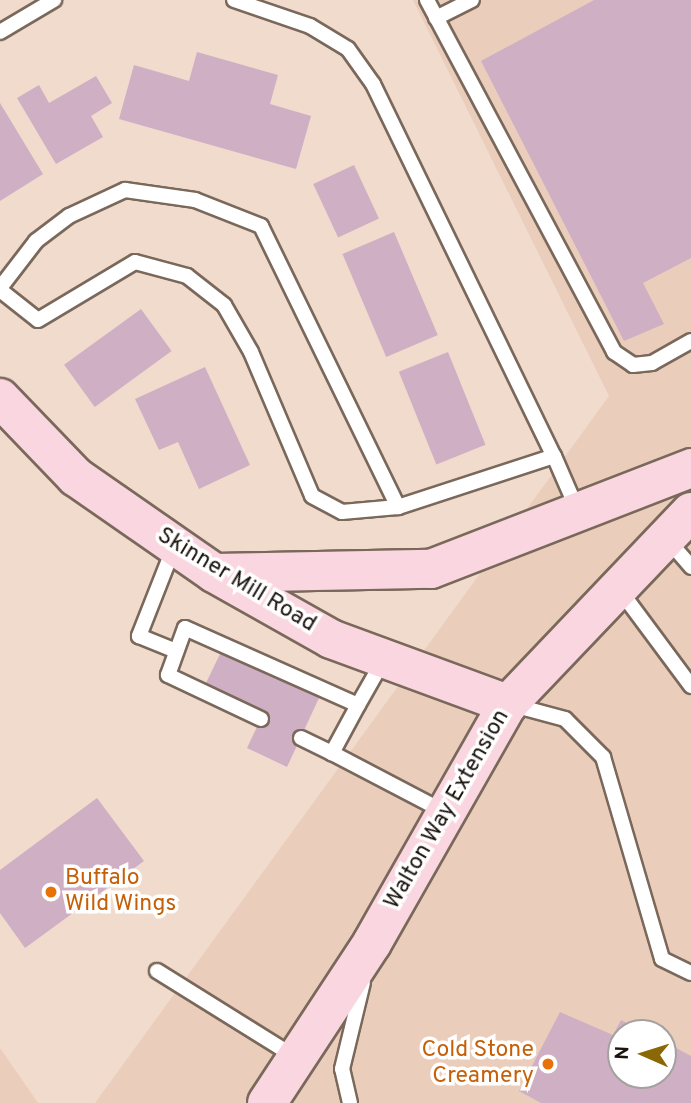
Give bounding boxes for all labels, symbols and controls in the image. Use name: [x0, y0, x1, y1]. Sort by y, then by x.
street label: Skinner Mill Road: [152, 523, 320, 639]
street label: Walton Way Extension: [379, 705, 517, 915]
place label: Buffalo Wild Wings: [65, 865, 177, 919]
marker: Buffalo Wild Wings: [43, 884, 59, 900]
north arrow: [607, 1019, 677, 1089]
place label: Cold Stone Creamery: [421, 1037, 534, 1091]
text: N: [611, 1046, 635, 1060]
marker: Cold Stone Creamery: [540, 1056, 556, 1072]

